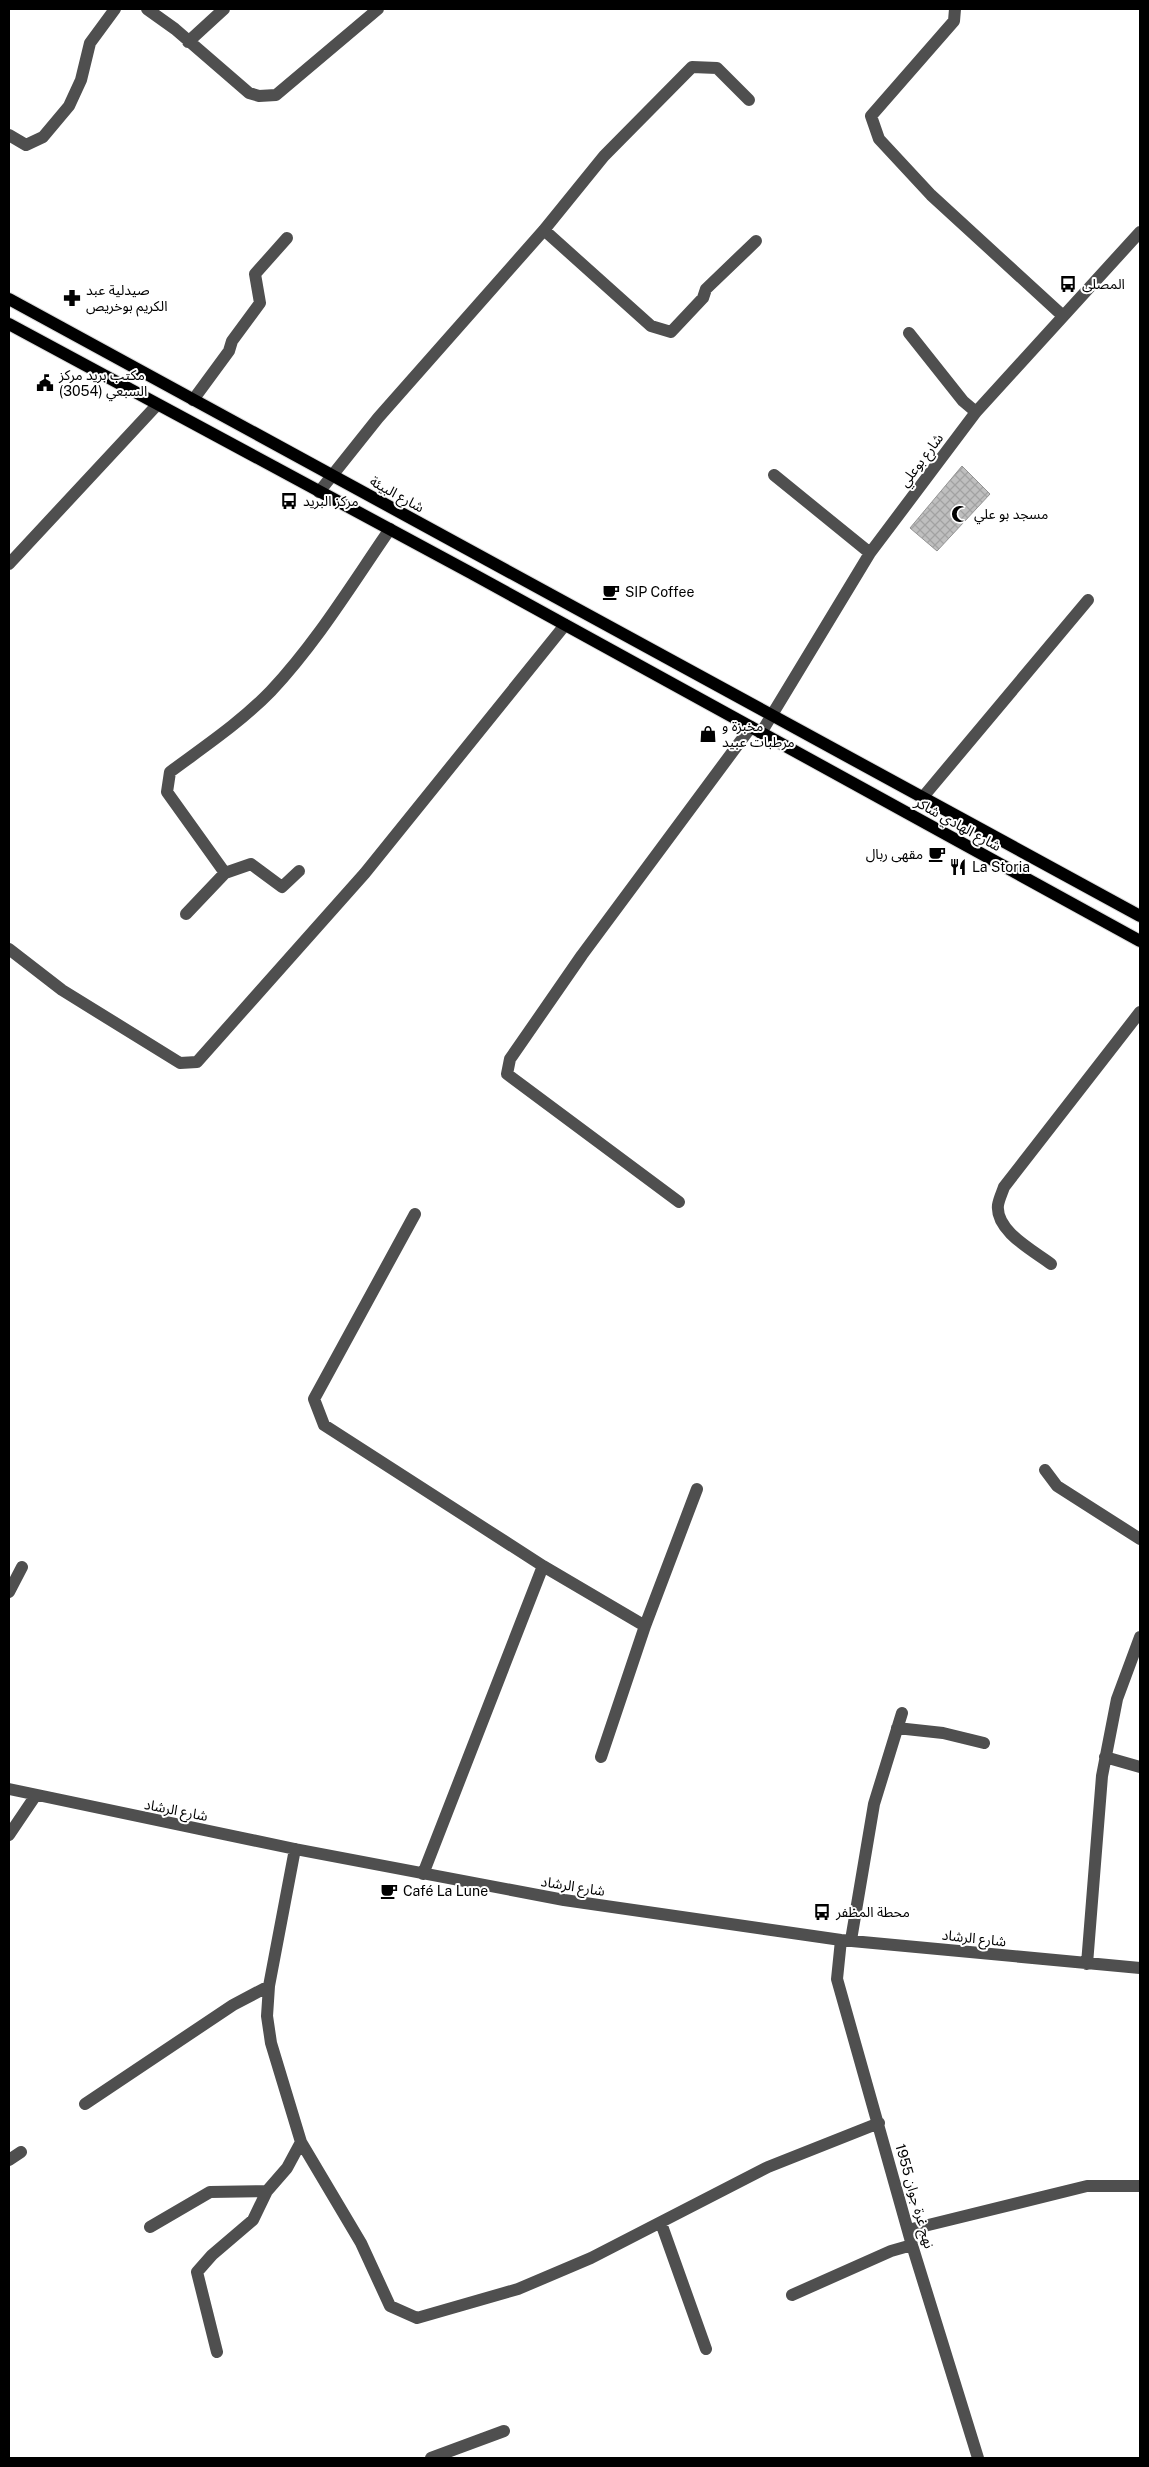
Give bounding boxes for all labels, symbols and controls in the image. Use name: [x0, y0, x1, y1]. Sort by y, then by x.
bus stop icon: المصلى: [1058, 274, 1078, 294]
place label: المصلى: [1082, 276, 1125, 293]
place label: صيدلية عبد الكريم بوخريص: [86, 282, 168, 317]
pharmacy icon: صيدلية عبد الكريم بوخريص: [62, 288, 82, 308]
place label: مكتب بريد مركز السبعي (3054): [58, 367, 147, 402]
public building icon: مكتب بريد مركز السبعي (3054): [35, 373, 55, 393]
street label: شارع بوعلي: [896, 430, 949, 492]
street label: شارع البيئة: [366, 473, 427, 518]
bus stop icon: مركز البريد: [279, 491, 299, 511]
place label: مركز البريد: [303, 493, 359, 510]
mosque icon: مسجد بو علي: [950, 504, 970, 524]
place label: مسجد بو علي: [974, 506, 1048, 525]
cafe icon: SIP Coffee: [601, 582, 621, 602]
place label: SIP Coffee: [625, 584, 694, 600]
place label: مخبزة و مرطبات عبيد: [722, 718, 795, 751]
shop icon: مخبزة و مرطبات عبيد: [698, 724, 718, 744]
street label: شارع الهادي شاكر: [910, 793, 1004, 857]
cafe icon: مقهى ربال: [927, 844, 947, 864]
place label: مقهى ربال: [866, 846, 923, 863]
restaurant icon: La Storia: [948, 857, 968, 877]
place label: La Storia: [972, 859, 1030, 875]
street label: شارع الرشاد: [142, 1796, 209, 1827]
street label: شارع الرشاد: [539, 1873, 606, 1902]
cafe icon: Café La Lune: [379, 1881, 399, 1901]
place label: Café La Lune: [403, 1883, 488, 1899]
bus stop icon: محطة المظفر: [812, 1902, 832, 1922]
place label: محطة المظفر: [835, 1904, 910, 1921]
street label: شارع الرشاد: [941, 1927, 1007, 1952]
street label: نهج غرة جوان 1955: [890, 2142, 938, 2251]

